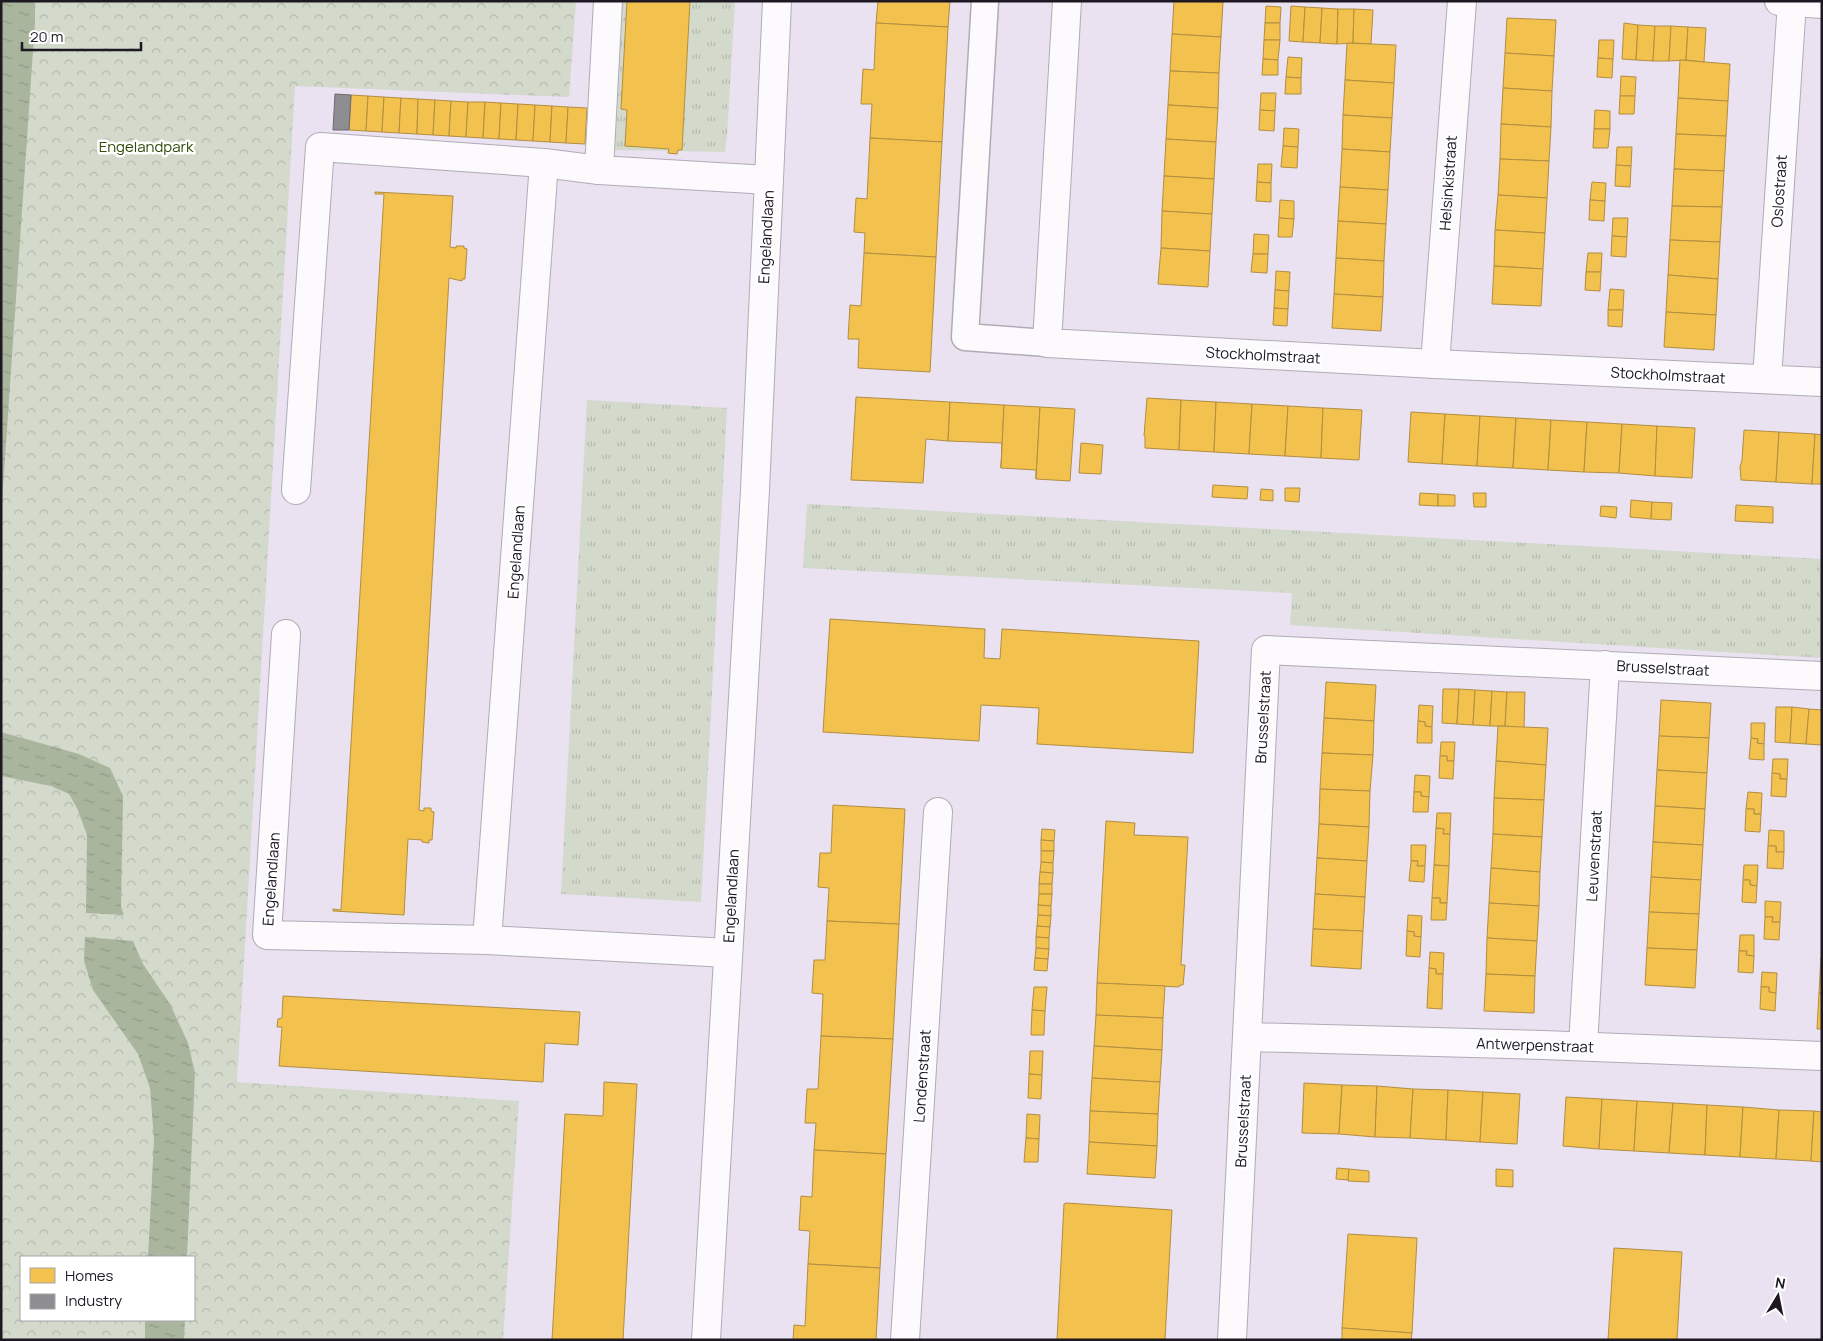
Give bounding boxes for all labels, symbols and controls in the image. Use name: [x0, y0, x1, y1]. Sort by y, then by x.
scale bar: [22, 20, 141, 52]
text: 20 m: [30, 26, 63, 47]
street label: Helsinkistraat: [1434, 135, 1462, 231]
park label: Engelandpark: [99, 136, 194, 157]
street label: Oslostraat: [1766, 154, 1792, 228]
street label: Engelandlaan: [753, 190, 779, 284]
street label: Stockholmstraat: [1205, 341, 1321, 369]
street label: Stockholmstraat: [1610, 361, 1726, 389]
street label: Engelandlaan: [502, 504, 530, 600]
street label: Brusselstraat: [1616, 655, 1710, 681]
street label: Brusselstraat: [1250, 670, 1276, 764]
street label: Leuvenstraat: [1581, 810, 1607, 902]
street label: Engelandlaan: [257, 831, 285, 927]
street label: Engelandlaan: [718, 849, 744, 943]
street label: Londenstraat: [908, 1029, 936, 1123]
street label: Antwerpenstraat: [1476, 1032, 1594, 1058]
street label: Brusselstraat: [1230, 1074, 1256, 1168]
legend: [20, 1256, 195, 1321]
text: Homes: [65, 1265, 114, 1286]
north arrow: [1753, 1271, 1803, 1321]
text: N: [1774, 1272, 1787, 1293]
text: Industry: [65, 1290, 122, 1311]

